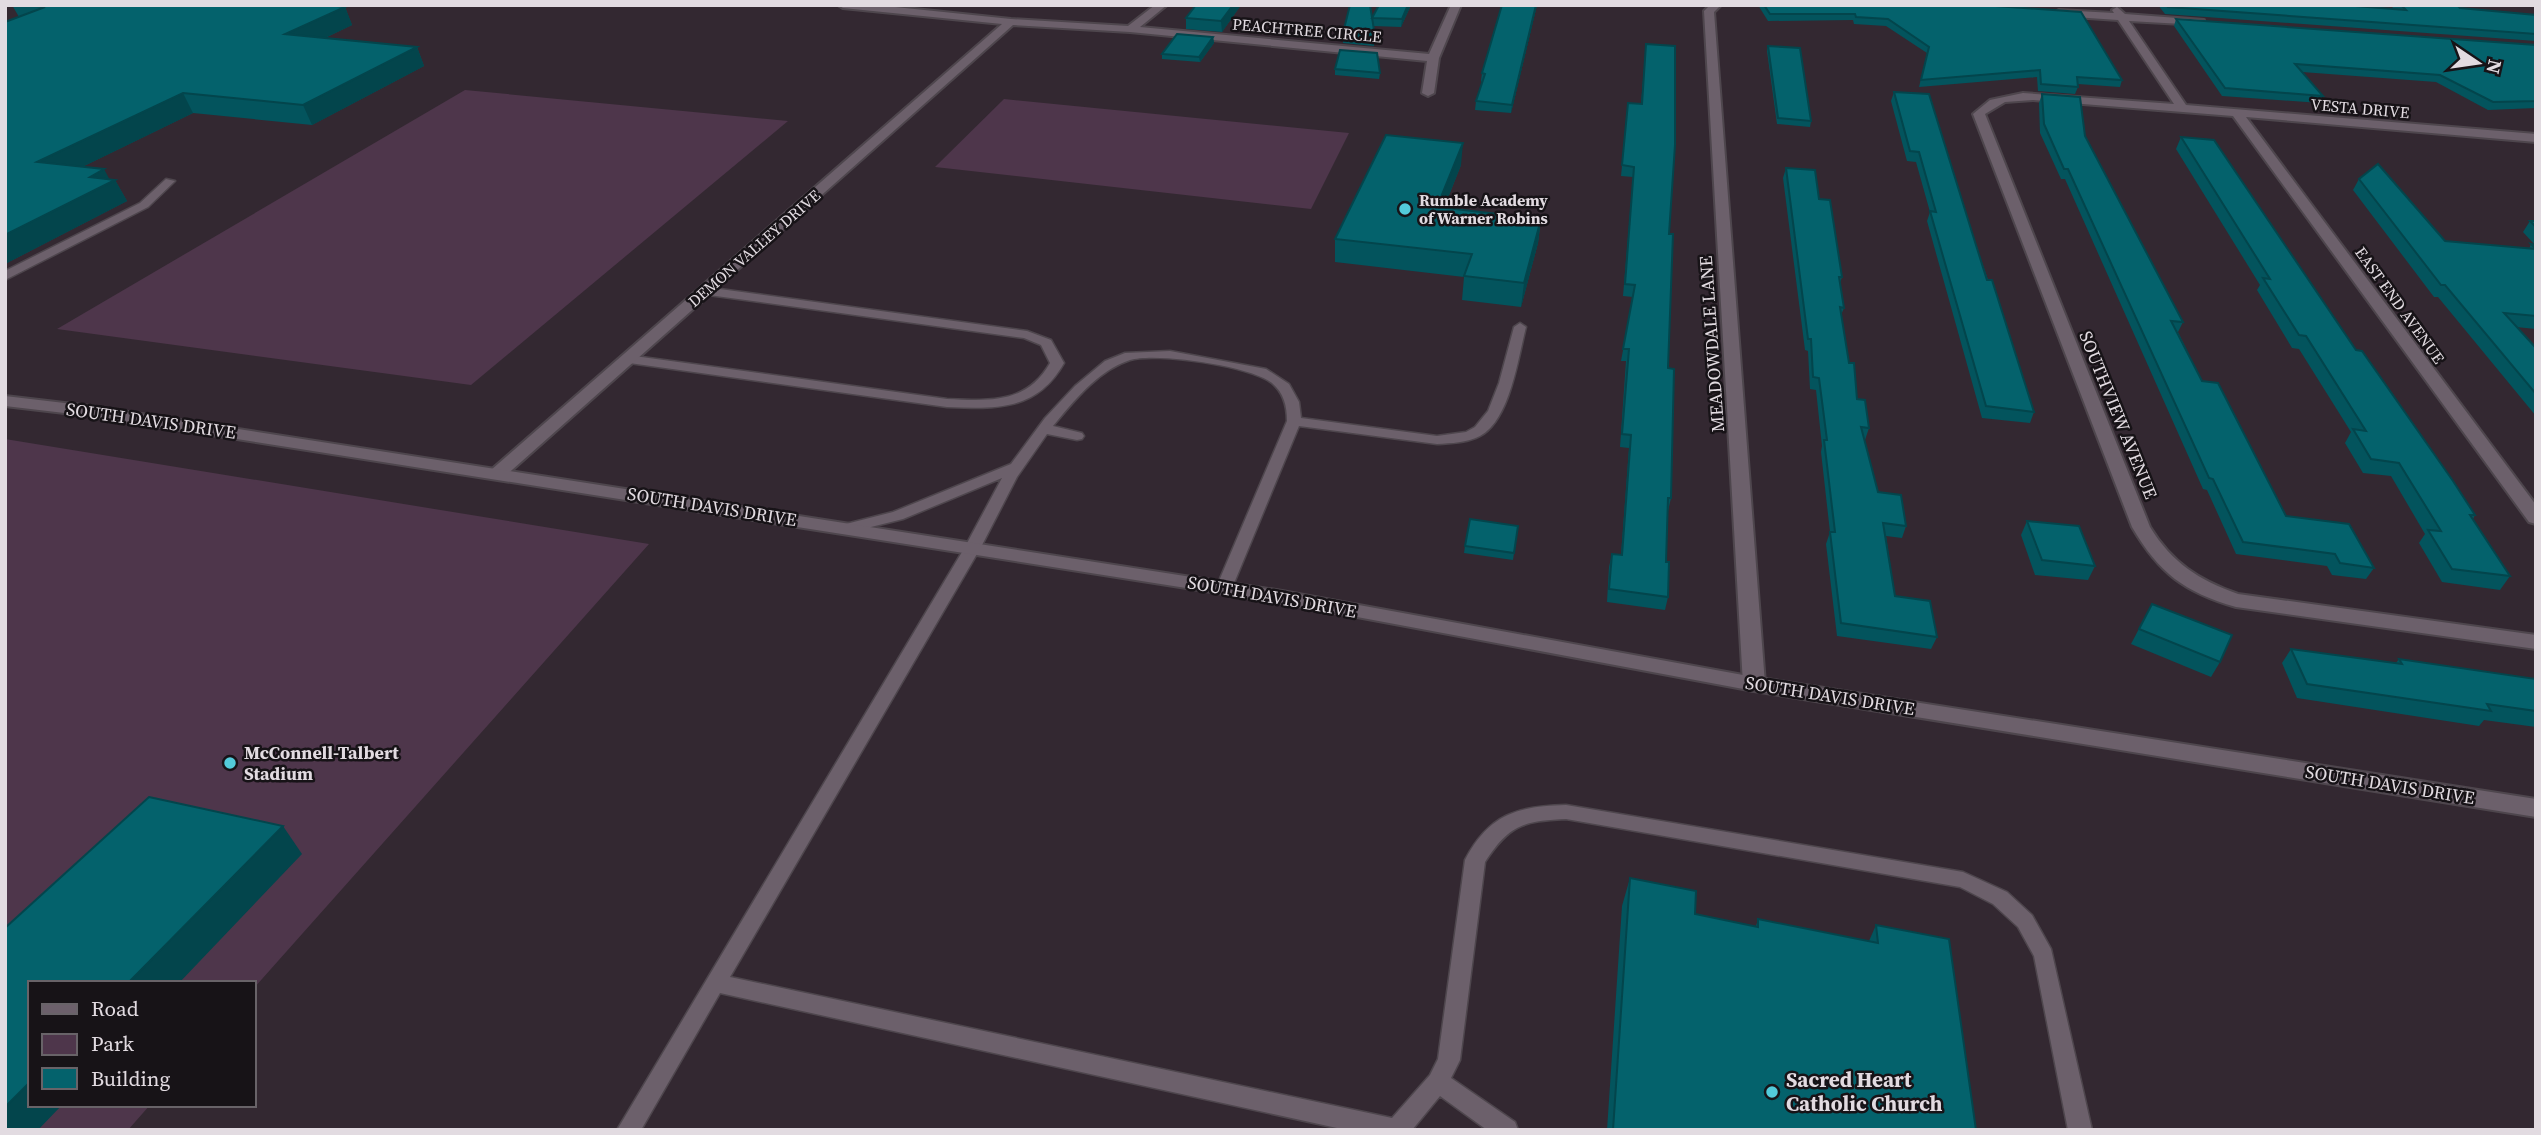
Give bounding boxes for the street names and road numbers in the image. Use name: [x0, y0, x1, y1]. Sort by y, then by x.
street label: PEACHTREE CIRCLE: [1231, 13, 1383, 48]
street label: VESTA DRIVE: [2310, 93, 2411, 123]
street label: DEMON VALLEY DRIVE: [683, 184, 825, 312]
street label: EAST END AVENUE: [2350, 242, 2450, 368]
street label: MEADOWDALE LANE: [1693, 255, 1730, 433]
street label: SOUTHVIEW AVENUE: [2073, 327, 2164, 503]
street label: SOUTH DAVIS DRIVE: [65, 396, 238, 445]
street label: SOUTH DAVIS DRIVE: [626, 481, 799, 532]
street label: SOUTH DAVIS DRIVE: [1186, 569, 1359, 624]
street label: SOUTH DAVIS DRIVE: [1744, 670, 1917, 721]
street label: SOUTH DAVIS DRIVE: [2304, 759, 2477, 810]

